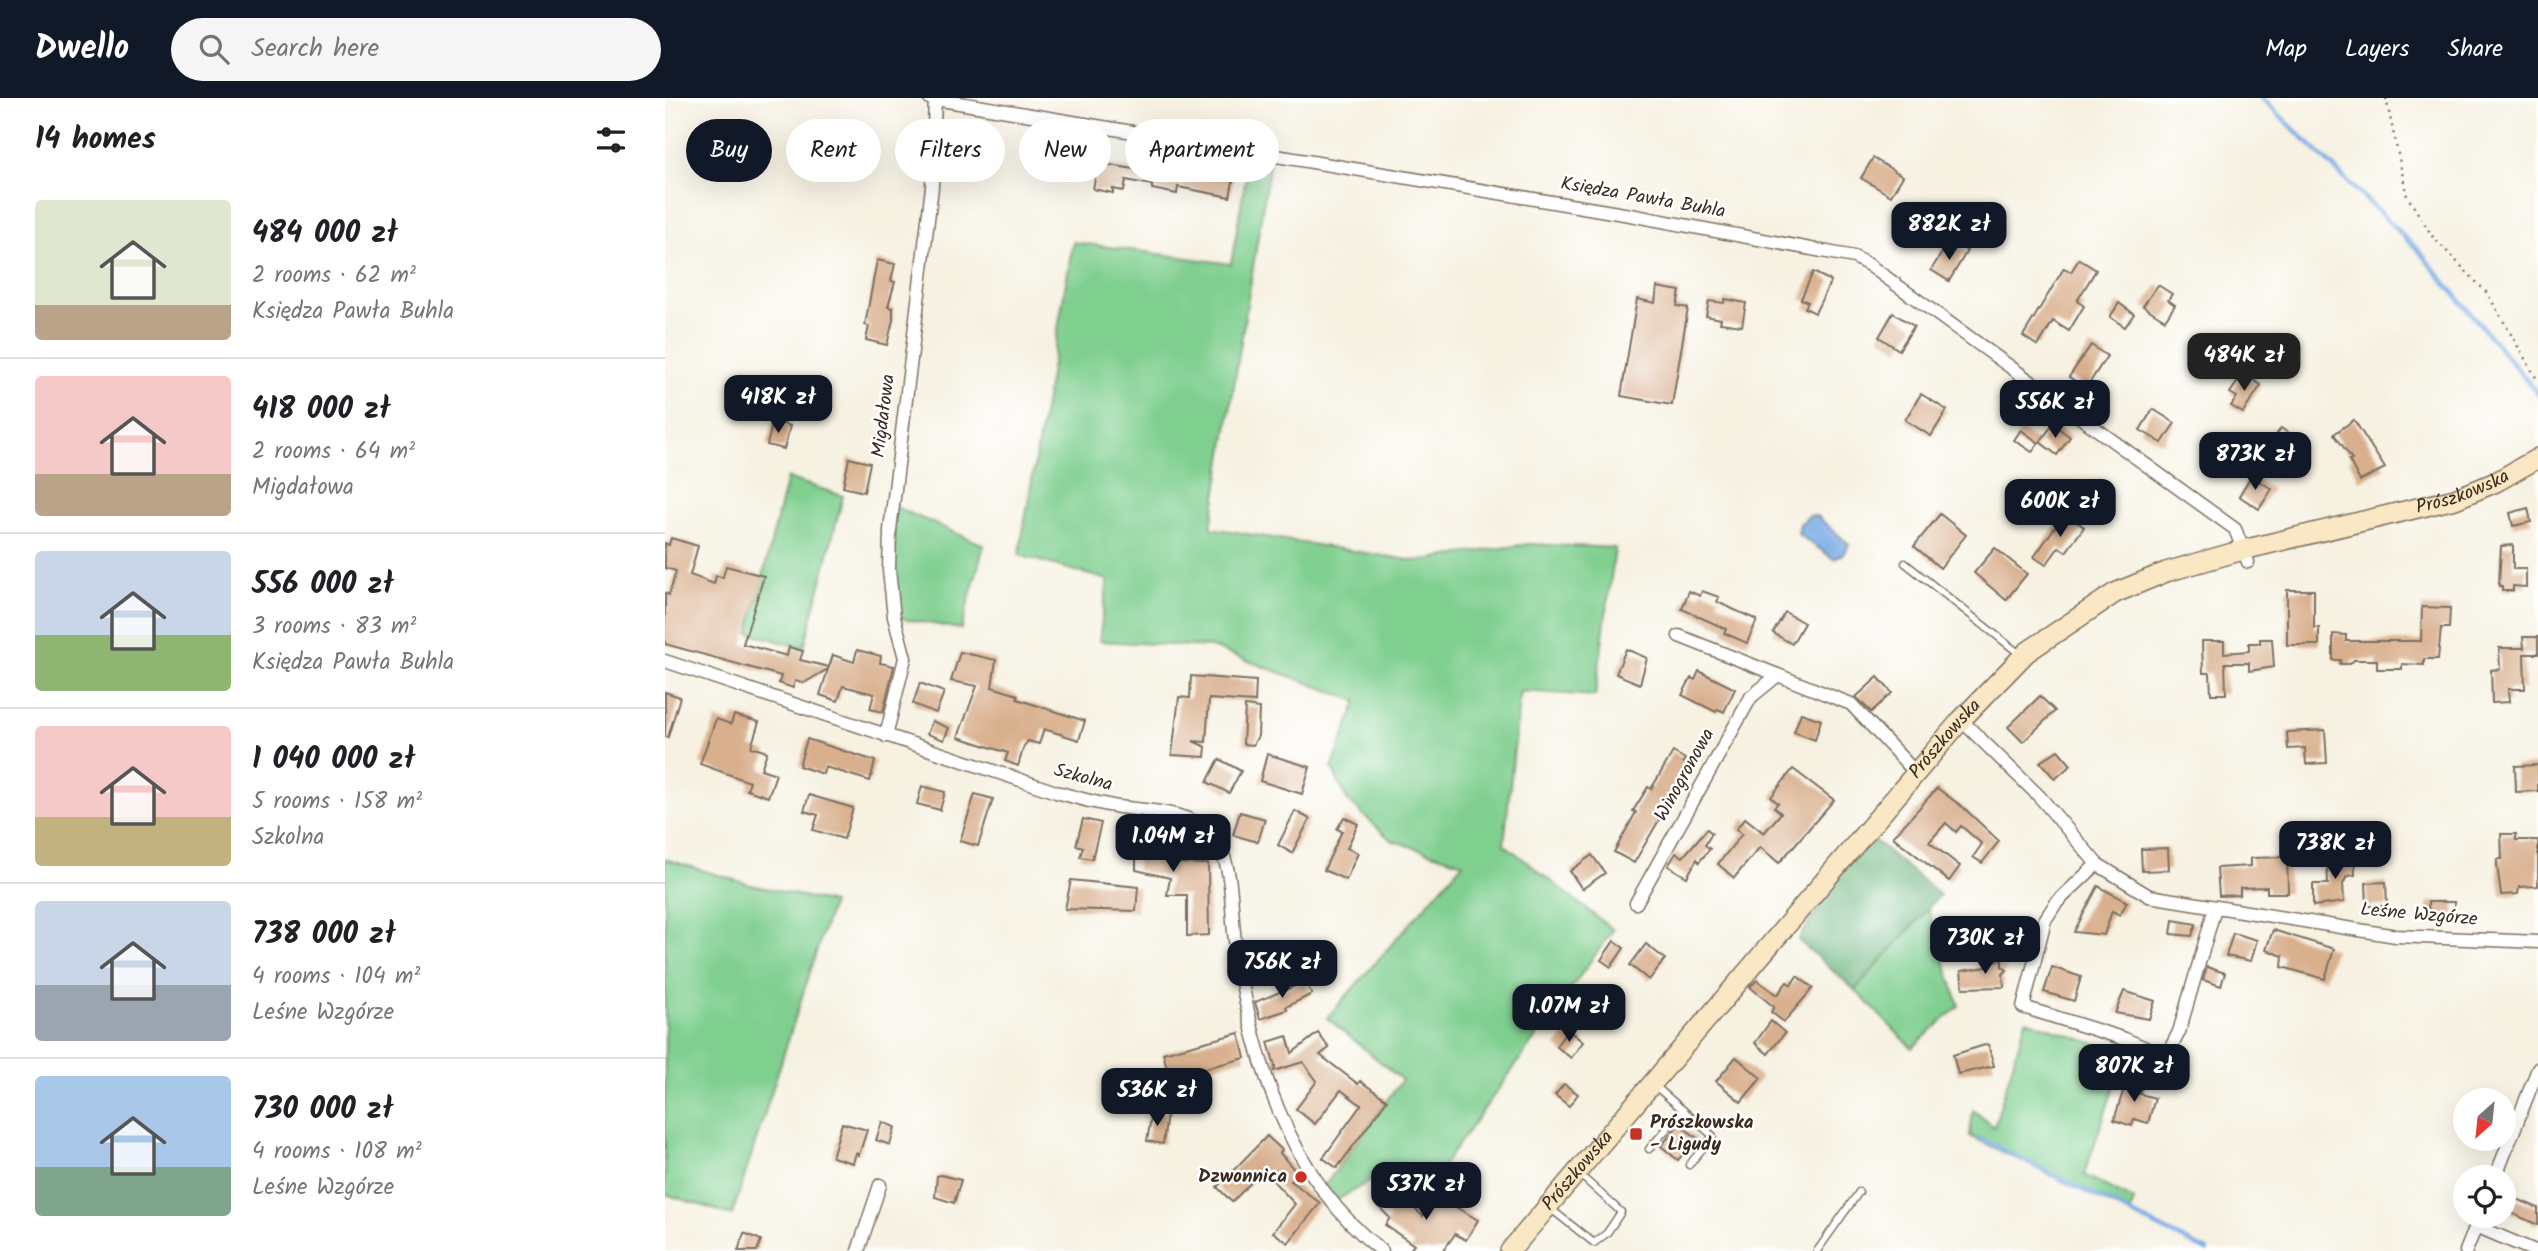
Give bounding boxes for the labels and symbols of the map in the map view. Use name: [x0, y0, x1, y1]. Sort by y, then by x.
street label: Księdza Pawła Buhla: [1558, 169, 1728, 227]
pin: 882K zł: [1884, 202, 2014, 262]
pin: 484K zł: [2179, 334, 2309, 393]
street label: Migdałowa: [864, 372, 904, 460]
pin: 418K zł: [713, 376, 843, 435]
pin: 556K zł: [1990, 380, 2120, 440]
pin: 873K zł: [2190, 432, 2320, 492]
street label: Prószkowska: [2413, 462, 2516, 523]
pin: 600K zł: [1995, 480, 2125, 539]
street label: Prószkowska: [1902, 692, 1989, 786]
street label: Winogronowa: [1647, 723, 1723, 827]
street label: Szkolna: [1050, 756, 1116, 800]
pin: 1.04M zł: [1101, 814, 1245, 874]
pin: 738K zł: [2270, 822, 2400, 881]
street label: Leśne Wzgórze: [2359, 895, 2479, 935]
pin: 730K zł: [1920, 916, 2050, 976]
pin: 756K zł: [1217, 940, 1347, 1000]
pin: 1.07M zł: [1497, 984, 1641, 1044]
pin: 807K zł: [2069, 1044, 2199, 1104]
pin: 536K zł: [1092, 1068, 1222, 1128]
north arrow: [2453, 1088, 2517, 1152]
place label: Prószkowska - Ligudy: [1650, 1108, 1754, 1160]
street label: Prószkowska: [1535, 1124, 1621, 1218]
marker: Prószkowska - Ligudy: [1628, 1126, 1644, 1142]
place label: Dzwonnica: [1198, 1162, 1287, 1192]
pin: 537K zł: [1361, 1162, 1491, 1222]
marker: Dzwonnica: [1293, 1169, 1309, 1185]

